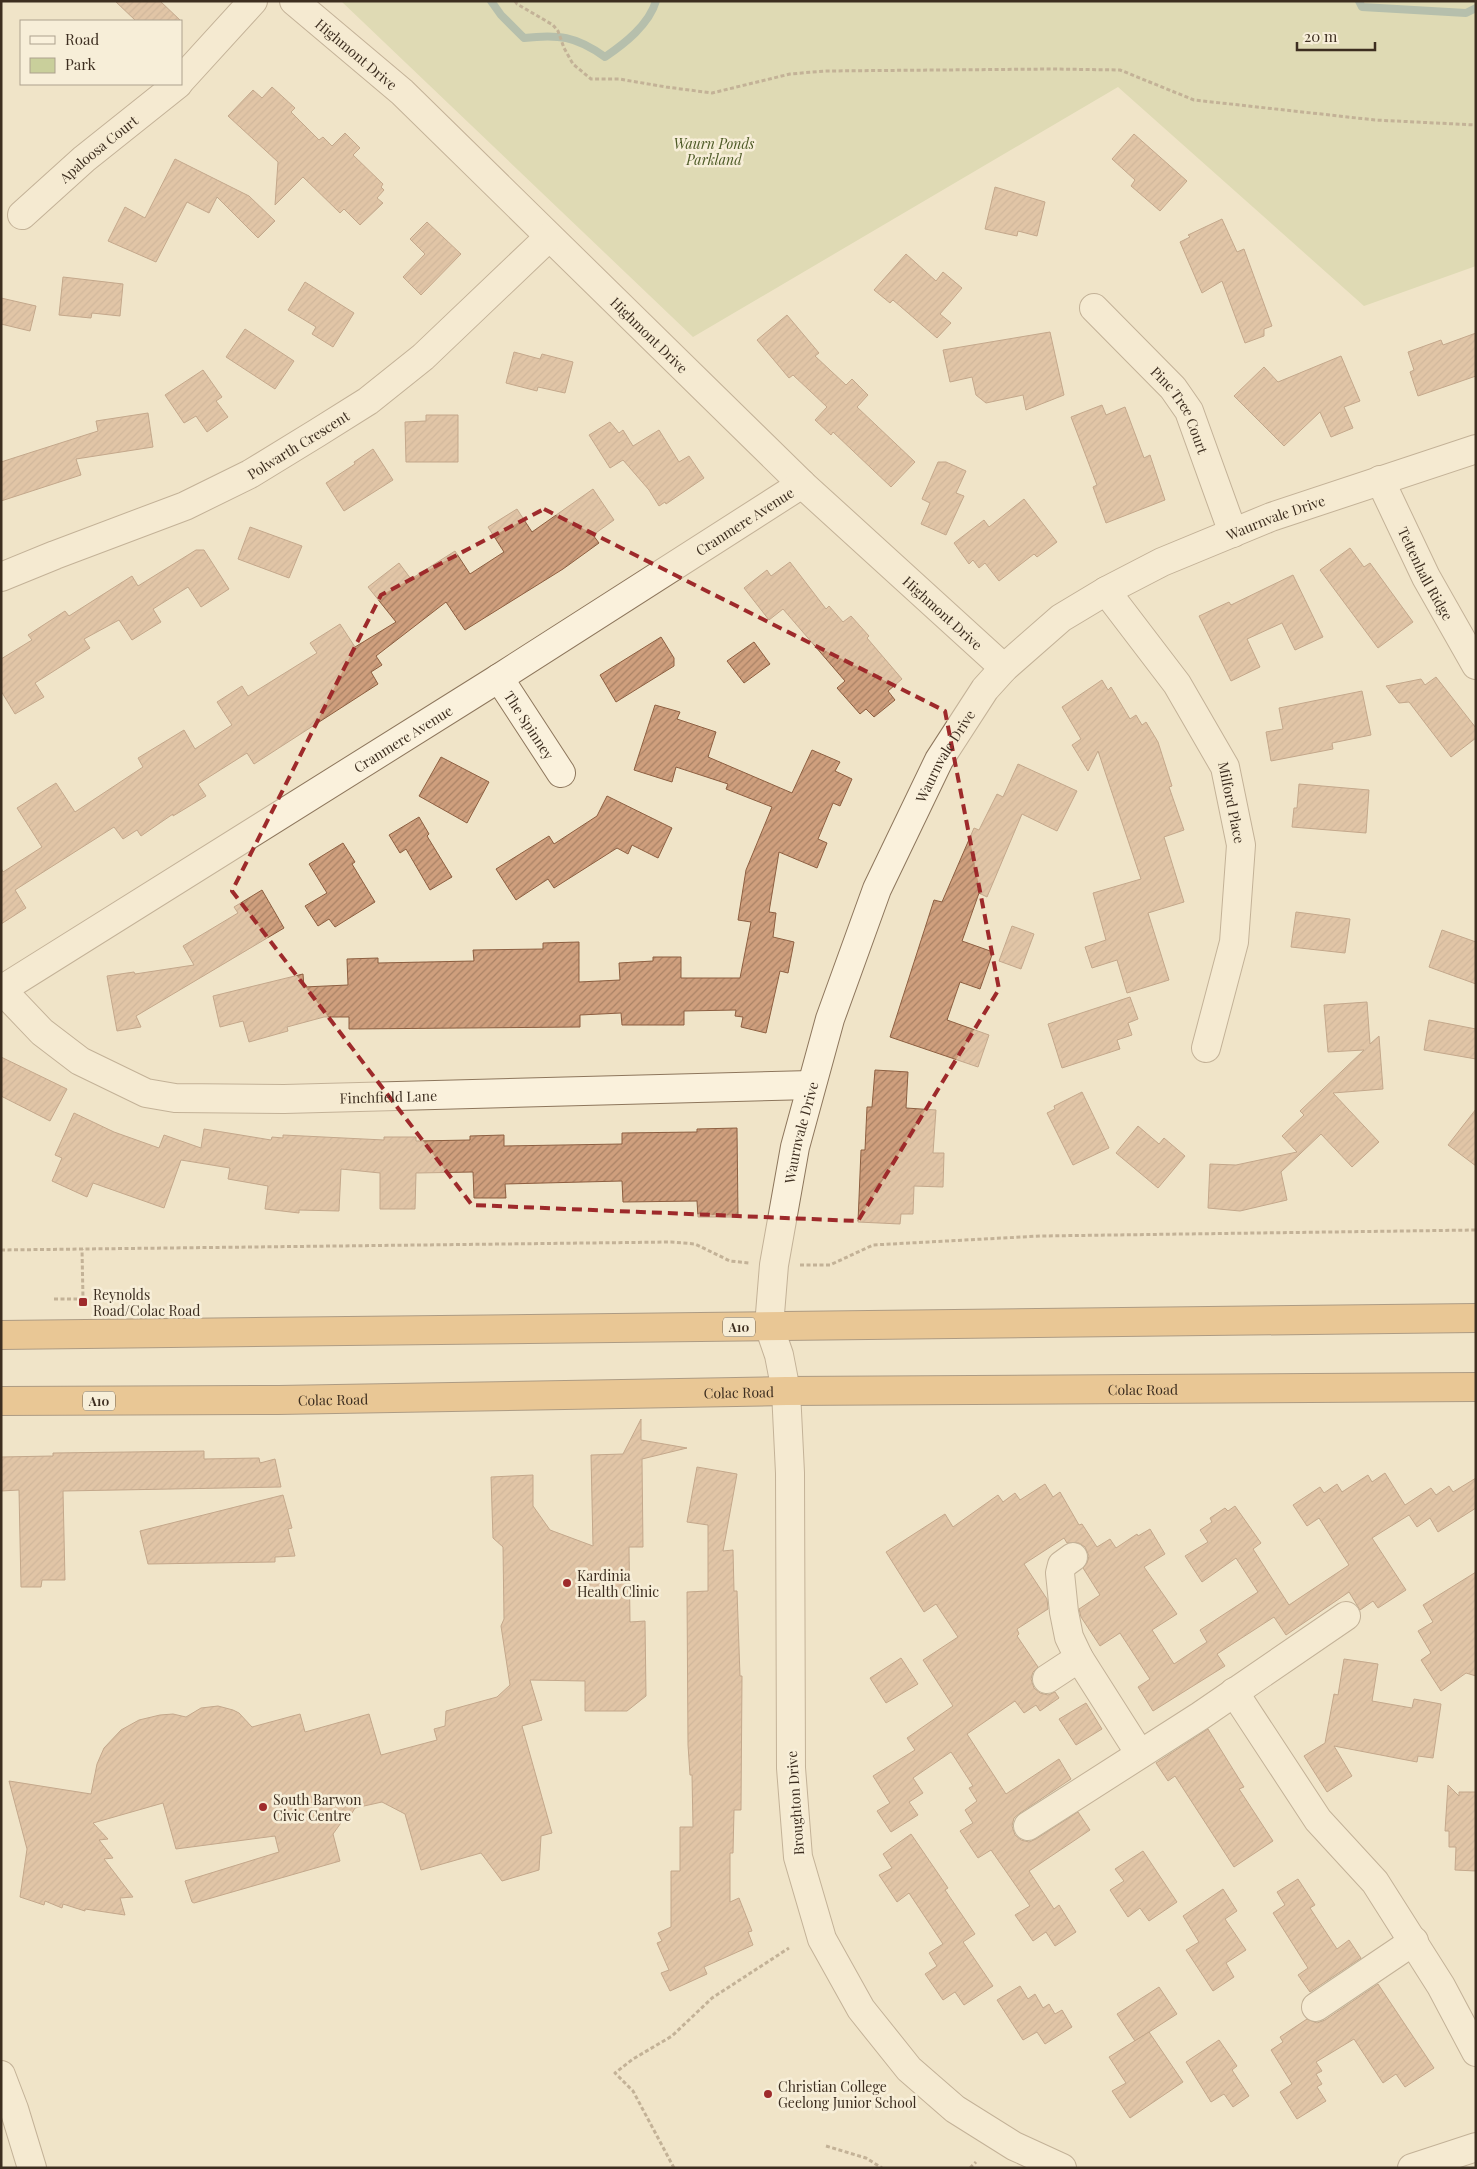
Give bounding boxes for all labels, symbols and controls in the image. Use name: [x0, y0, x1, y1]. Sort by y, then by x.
street label: Highmont Drive: [312, 14, 402, 94]
legend: [20, 20, 182, 85]
scale bar: [1297, 20, 1374, 52]
text: 20 m: [1304, 26, 1338, 46]
text: Road: [65, 29, 99, 49]
text: Park: [65, 54, 97, 74]
street label: Apaloosa Court: [54, 110, 142, 187]
park label: Waurn Ponds Parkland: [674, 134, 755, 169]
street label: Highmont Drive: [607, 292, 693, 377]
street label: Pine Tree Court: [1147, 362, 1213, 457]
street label: Polwarth Crescent: [243, 405, 353, 483]
street label: Cranmere Avenue: [692, 482, 797, 559]
street label: Waurnvale Drive: [1222, 490, 1327, 544]
street label: Tettenhall Ridge: [1394, 524, 1458, 623]
street label: Highmont Drive: [899, 571, 987, 654]
street label: The Spinney: [500, 687, 559, 763]
street label: Cranmere Avenue: [350, 700, 456, 776]
street label: Waurnvale Drive: [910, 706, 979, 806]
street label: Milford Place: [1215, 760, 1250, 845]
street label: Waurnvale Drive: [779, 1079, 822, 1186]
street label: Finchfield Lane: [339, 1085, 437, 1107]
place label: Reynolds Road/Colac Road: [93, 1285, 200, 1320]
marker: Reynolds Road/Colac Road: [77, 1296, 89, 1308]
road number: A10: [723, 1318, 755, 1336]
street label: Colac Road: [1108, 1379, 1178, 1399]
street label: Colac Road: [704, 1382, 774, 1402]
street label: Colac Road: [298, 1389, 368, 1409]
road number: A10: [83, 1392, 115, 1410]
place label: Kardinia Health Clinic: [577, 1566, 659, 1601]
marker: Kardinia Health Clinic: [561, 1577, 573, 1589]
street label: Broughton Drive: [782, 1750, 808, 1856]
place label: South Barwon Civic Centre: [273, 1790, 362, 1825]
marker: South Barwon Civic Centre: [257, 1801, 269, 1813]
place label: Christian College Geelong Junior School: [778, 2077, 917, 2112]
marker: Christian College Geelong Junior School: [762, 2088, 774, 2100]

